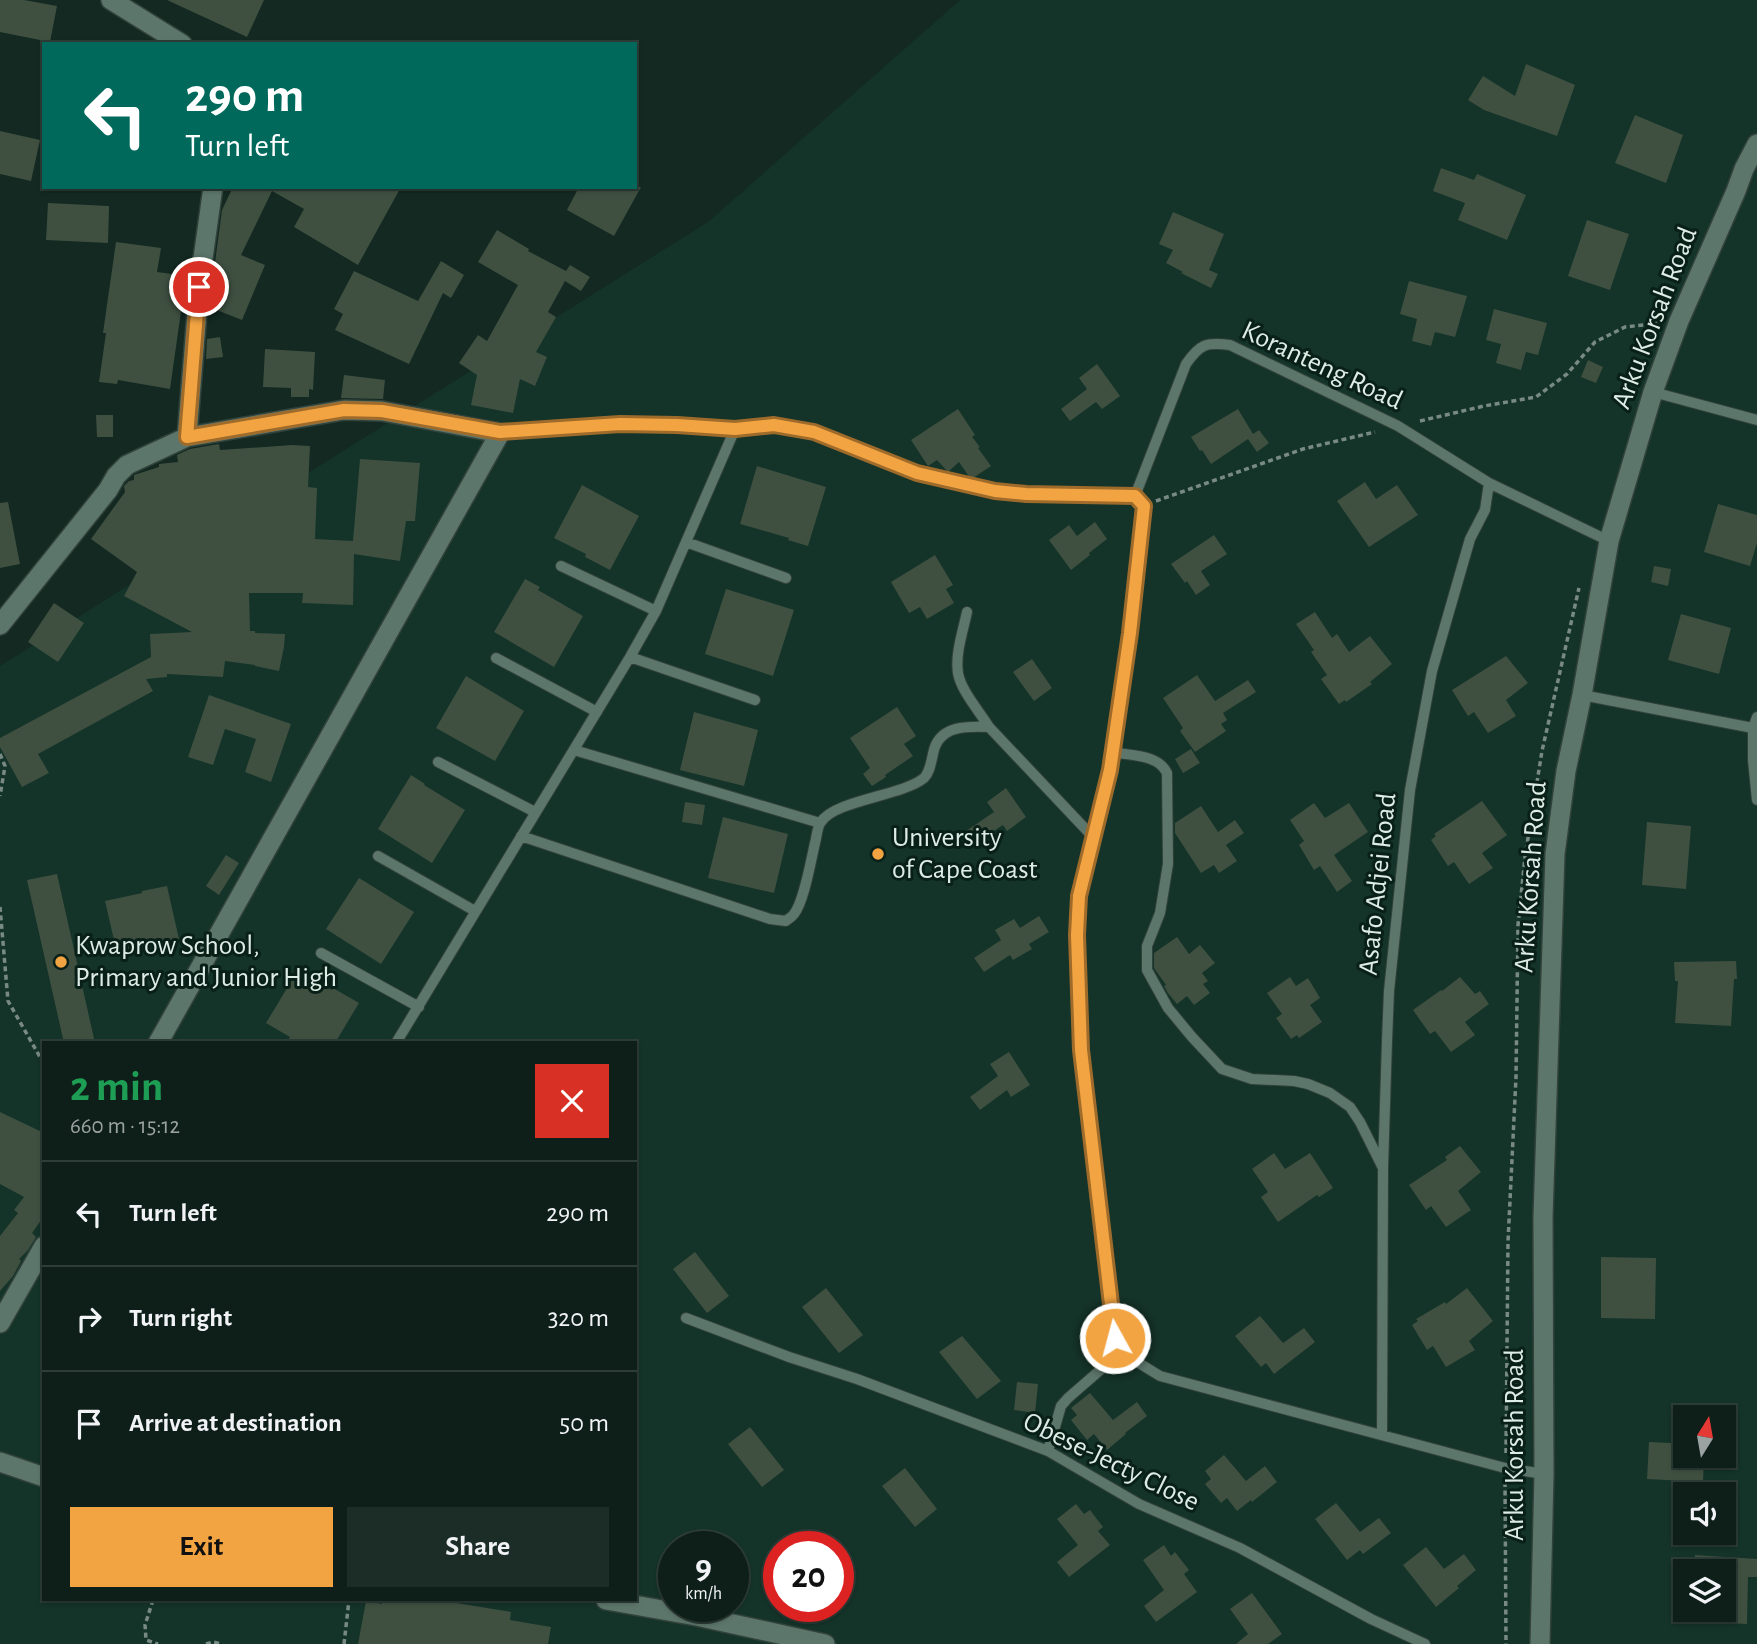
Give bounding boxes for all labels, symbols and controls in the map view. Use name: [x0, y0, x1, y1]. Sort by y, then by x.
icon: left: [70, 70, 161, 161]
text: 290 m: [185, 72, 304, 121]
text: Turn left: [185, 130, 289, 162]
street label: Arku Korsah Road: [1608, 223, 1702, 413]
pin: [169, 257, 229, 317]
icon: arrive: [180, 268, 218, 306]
street label: Koranteng Road: [1237, 317, 1407, 415]
street label: Arku Korsah Road: [1510, 780, 1552, 974]
street label: Asafo Adjei Road: [1355, 791, 1401, 977]
place label: University of Cape Coast: [892, 824, 1038, 884]
marker: University of Cape Coast: [870, 846, 886, 862]
place label: Kwaprow School, Primary and Junior High: [75, 932, 337, 992]
marker: Kwaprow School, Primary and Junior High: [53, 954, 69, 970]
button: close: [535, 1064, 609, 1138]
text: 2 min: [70, 1066, 163, 1108]
text: 660 m · 15:12: [70, 1115, 180, 1138]
icon: left: [70, 1195, 108, 1233]
text: Turn left: [129, 1200, 217, 1226]
text: 290 m: [546, 1200, 609, 1226]
icon: right: [70, 1300, 108, 1338]
position arrow: [1078, 1301, 1152, 1375]
text: Turn right: [129, 1305, 232, 1331]
text: 320 m: [548, 1305, 609, 1331]
street label: Arku Korsah Road: [1501, 1349, 1529, 1541]
icon: arrive: [70, 1405, 108, 1443]
north arrow: [1673, 1405, 1736, 1468]
map controls: [1673, 1405, 1736, 1622]
street label: Obese-Jecty Close: [1019, 1407, 1203, 1517]
text: Arrive at destination: [129, 1410, 342, 1436]
text: 50 m: [559, 1410, 609, 1436]
button: sound: [1673, 1482, 1736, 1545]
button: Exit: [70, 1507, 333, 1587]
button: Share: [347, 1507, 609, 1587]
speed limit sign: 20: [763, 1531, 854, 1622]
text: 9: [695, 1550, 712, 1585]
button: layers: [1673, 1559, 1736, 1622]
text: km/h: [685, 1585, 722, 1603]

